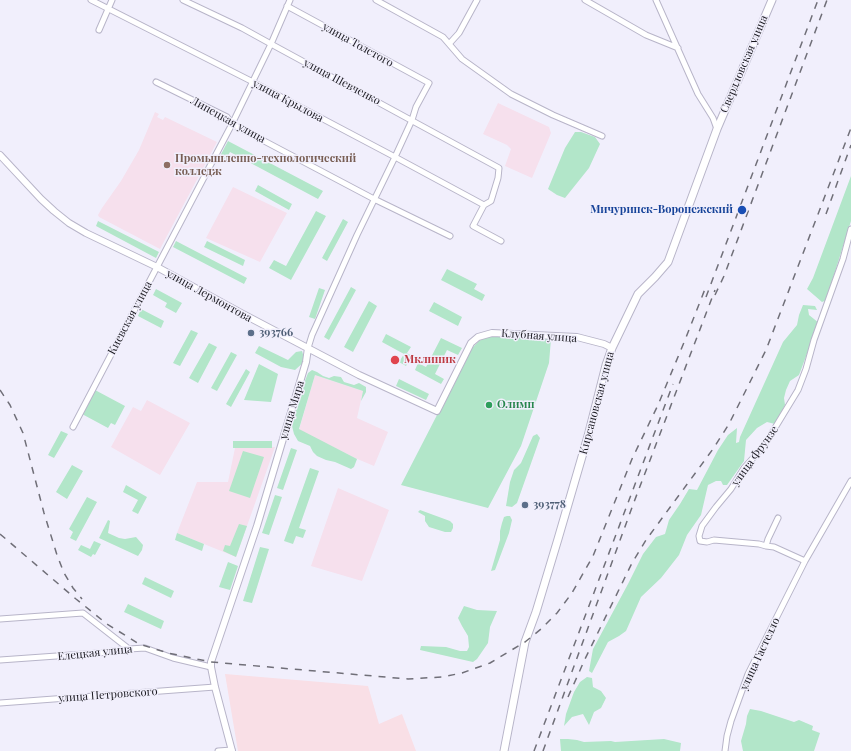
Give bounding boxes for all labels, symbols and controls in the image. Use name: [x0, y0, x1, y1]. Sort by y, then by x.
street label: Свердловская улица: [717, 13, 771, 115]
street label: улица Толстого: [320, 20, 396, 70]
street label: улица Шевченко: [301, 56, 383, 108]
street label: улица Крылова: [250, 77, 326, 125]
street label: Липецкая улица: [188, 94, 268, 146]
place label: Промышленно-технологический колледж: [175, 152, 356, 178]
marker: Промышленно-технологический колледж: [162, 160, 172, 170]
place label: Мичуринск-Воронежский: [590, 203, 733, 217]
marker: Мичуринск-Воронежский: [736, 204, 748, 216]
street label: улица Лермонтова: [164, 267, 254, 325]
street label: Киевская улица: [105, 279, 155, 357]
place label: 393766: [259, 326, 293, 340]
street label: Клубная улица: [501, 327, 577, 345]
marker: 393766: [246, 328, 256, 338]
street label: Кирсановская улица: [577, 350, 617, 456]
place label: Мклиник: [404, 353, 456, 367]
marker: Мклиник: [389, 354, 401, 366]
street label: улица Мира: [277, 379, 307, 441]
place label: Олимп: [497, 398, 535, 412]
marker: Олимп: [484, 400, 494, 410]
street label: улица Фрунзе: [729, 423, 781, 489]
place label: 393778: [533, 498, 566, 512]
marker: 393778: [520, 500, 530, 510]
street label: улица Гастелло: [737, 616, 783, 692]
street label: Елецкая улица: [57, 642, 133, 664]
street label: улица Петровского: [58, 685, 158, 705]

